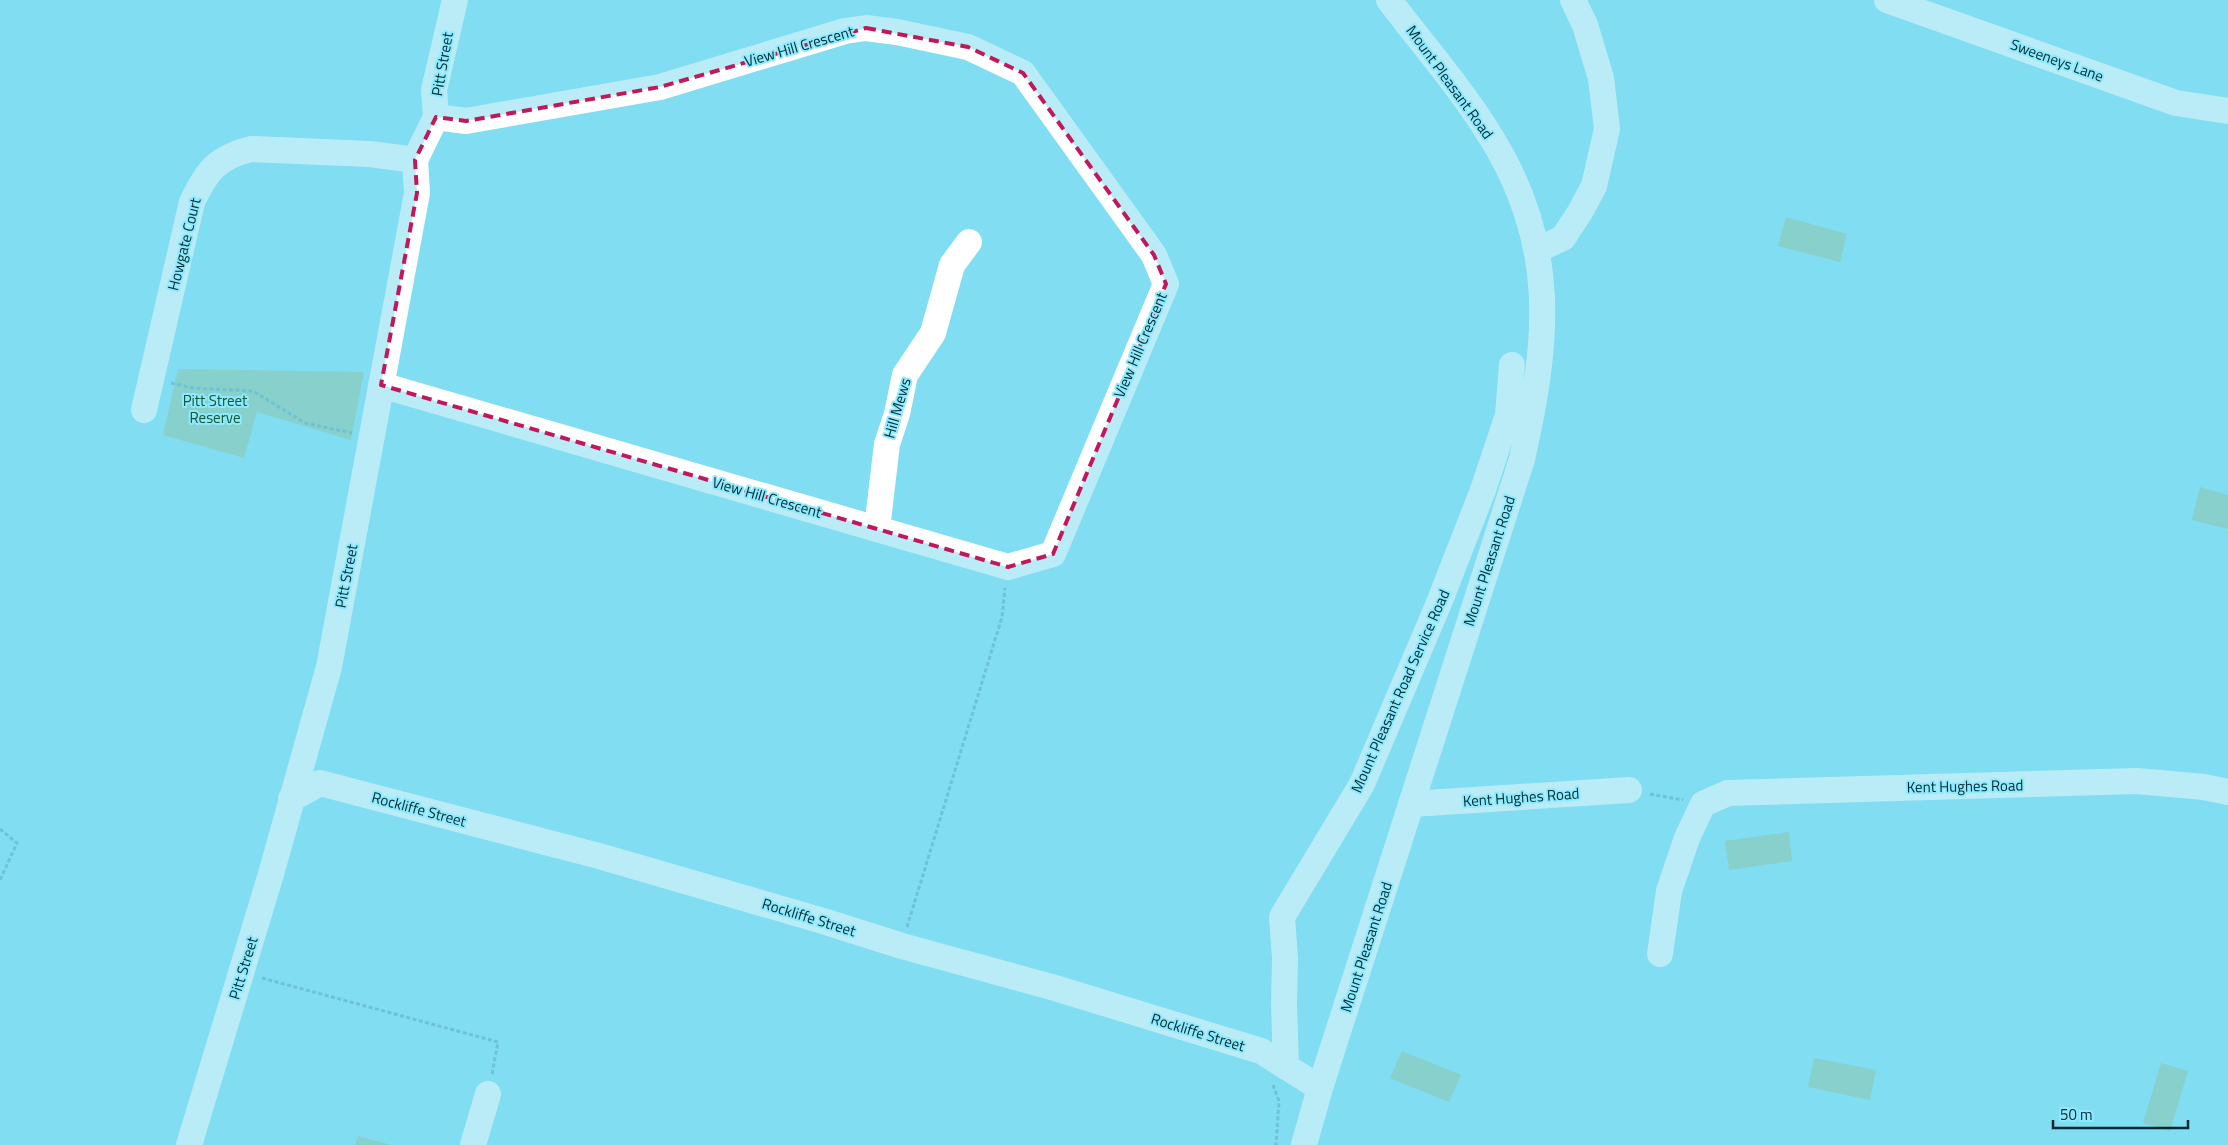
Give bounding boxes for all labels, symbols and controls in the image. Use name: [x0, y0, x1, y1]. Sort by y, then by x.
street label: View Hill Crescent: [742, 19, 857, 73]
street label: Mount Pleasant Road: [1401, 20, 1499, 144]
street label: Pitt Street: [425, 29, 459, 98]
street label: Sweeneys Lane: [2007, 32, 2107, 88]
street label: Howgate Court: [161, 194, 207, 293]
street label: View Hill Crescent: [1107, 288, 1173, 401]
street label: Hill Mews: [877, 375, 917, 441]
park label: Pitt Street Reserve: [183, 389, 248, 429]
street label: View Hill Crescent: [710, 470, 825, 524]
street label: Mount Pleasant Road: [1457, 493, 1521, 629]
street label: Pitt Street: [329, 541, 364, 610]
street label: Mount Pleasant Road Service Road: [1345, 586, 1455, 796]
street label: Kent Hughes Road: [1906, 773, 2024, 799]
street label: Kent Hughes Road: [1462, 781, 1580, 813]
street label: Rockliffe Street: [369, 785, 469, 833]
street label: Mount Pleasant Road: [1334, 879, 1398, 1015]
street label: Rockliffe Street: [759, 892, 859, 942]
street label: Pitt Street: [223, 933, 264, 1002]
street label: Rockliffe Street: [1148, 1007, 1248, 1057]
scale bar: [2053, 1098, 2188, 1130]
text: 50 m: [2060, 1103, 2093, 1126]

